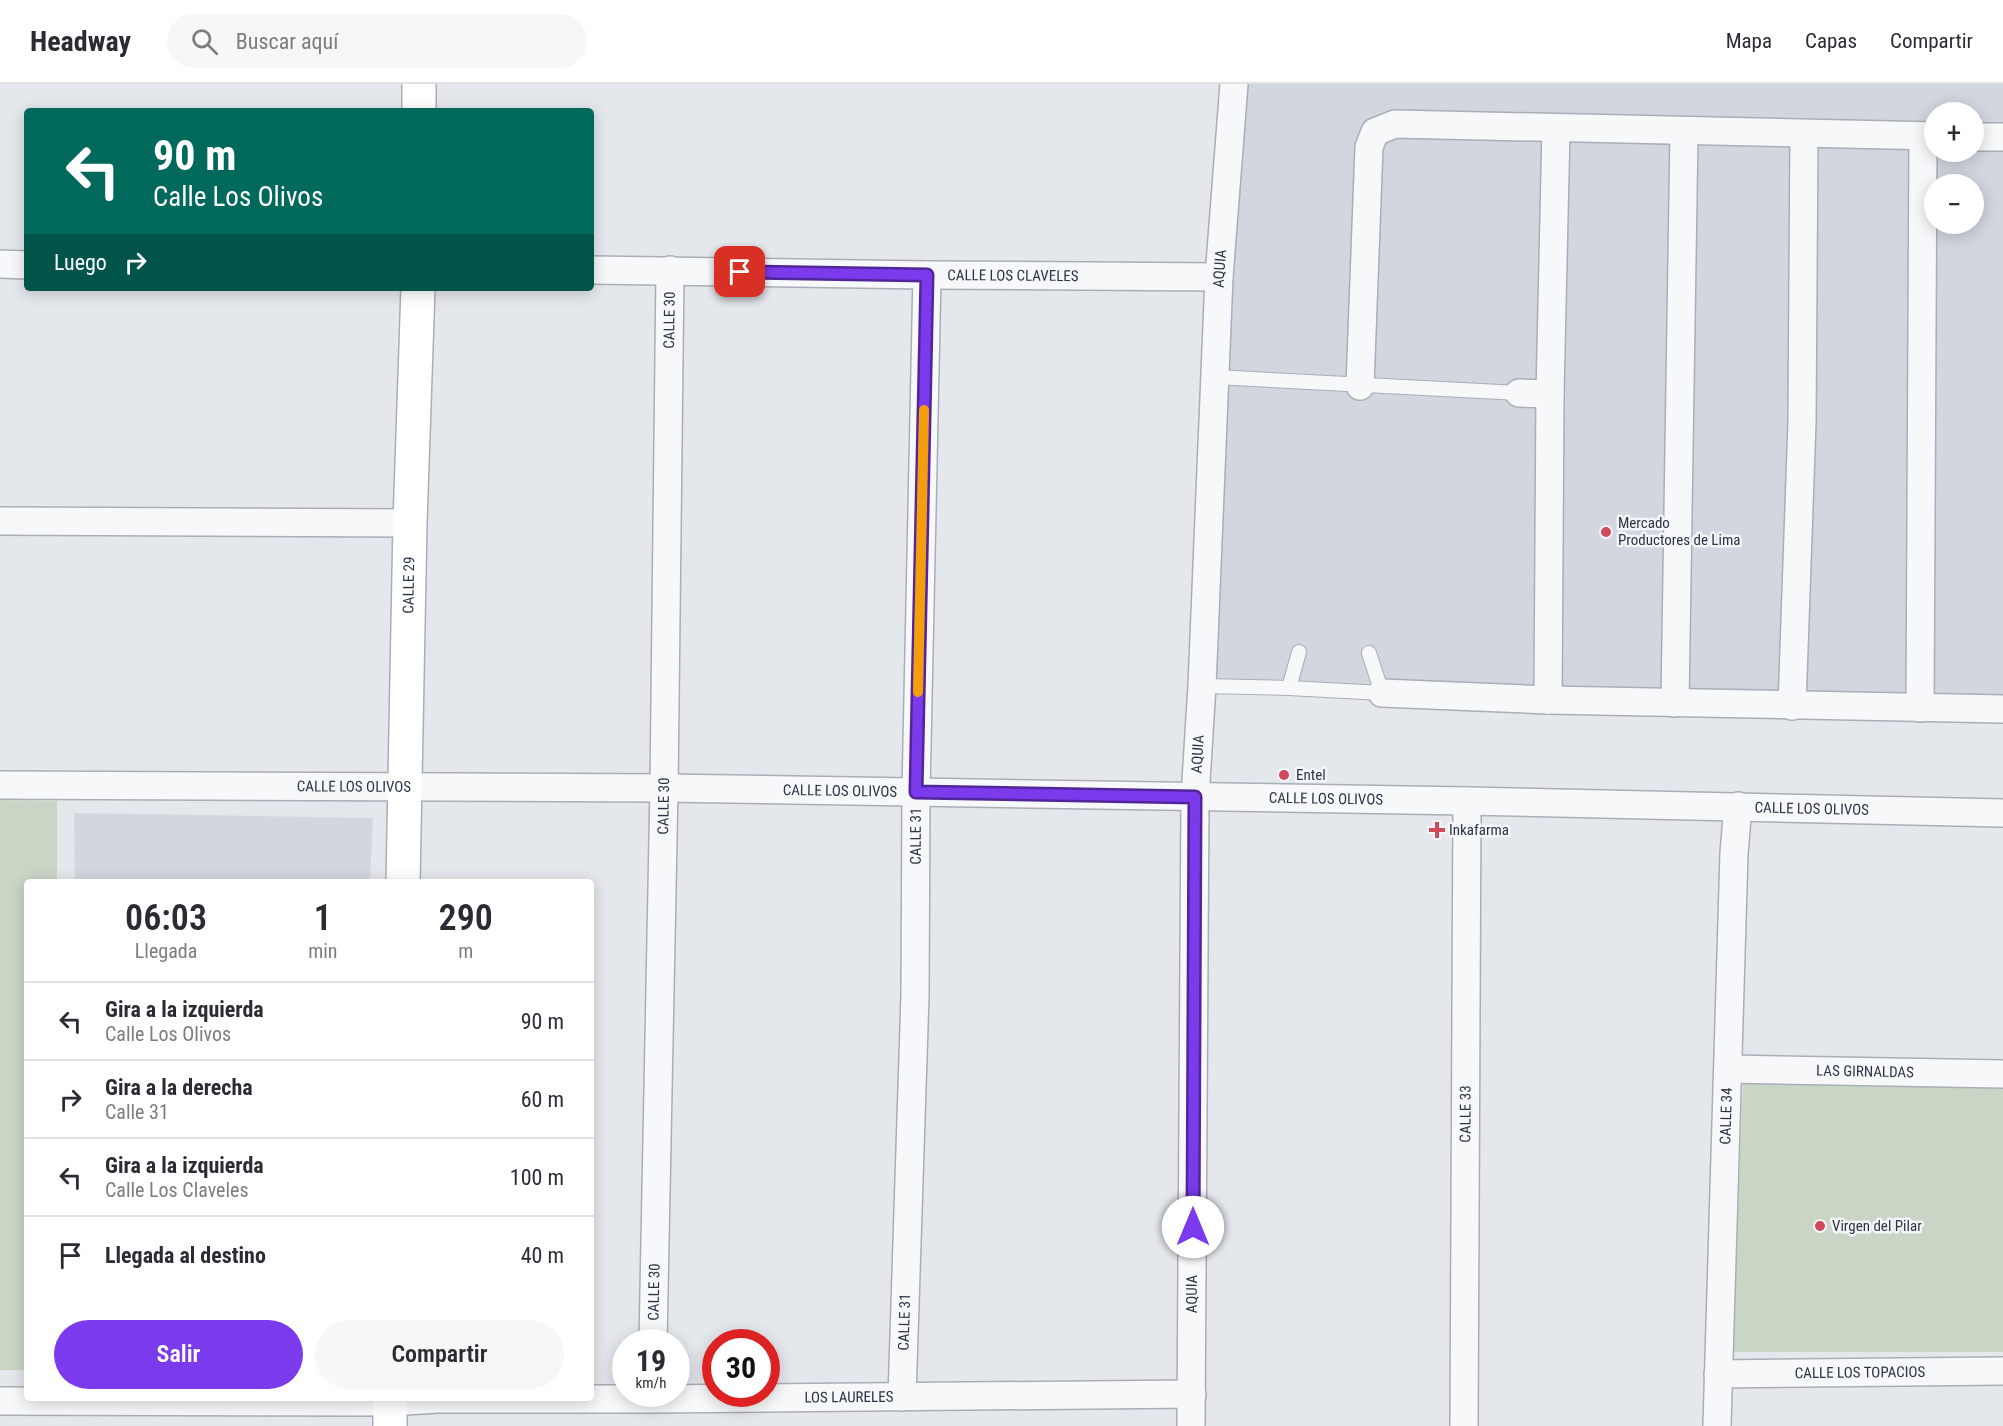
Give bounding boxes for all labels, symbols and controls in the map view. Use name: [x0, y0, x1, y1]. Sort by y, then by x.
search box: [167, 14, 587, 68]
text: Headway: [30, 25, 131, 58]
icon: search: [188, 25, 221, 58]
text: Buscar aquí: [236, 29, 338, 54]
text: Mapa: [1726, 29, 1772, 53]
text: Capas: [1805, 29, 1857, 53]
text: Compartir: [1890, 29, 1973, 53]
map controls: [1924, 102, 1984, 234]
button: +: [1924, 102, 1984, 162]
text: 90 m: [153, 131, 236, 180]
icon: left: [54, 132, 132, 210]
button: −: [1924, 174, 1984, 234]
text: Calle Los Olivos: [153, 181, 323, 213]
icon: right: [119, 246, 152, 279]
pin: [714, 246, 765, 297]
street label: AQUIA: [1210, 248, 1230, 288]
text: Luego: [54, 250, 107, 275]
icon: arrive: [723, 255, 756, 288]
street label: CALLE LOS CLAVELES: [947, 266, 1079, 285]
street label: CALLE 30: [660, 291, 679, 349]
place label: Mercado Productores de Lima: [1618, 514, 1740, 549]
marker: Mercado Productores de Lima: [1599, 525, 1613, 539]
street label: CALLE 29: [399, 556, 418, 614]
street label: AQUIA: [1188, 734, 1208, 774]
place label: Entel: [1296, 766, 1326, 784]
marker: Entel: [1277, 768, 1291, 782]
street label: CALLE LOS OLIVOS: [297, 777, 411, 796]
street label: CALLE 30: [654, 777, 673, 835]
street label: CALLE LOS OLIVOS: [783, 781, 898, 801]
street label: CALLE LOS OLIVOS: [1269, 789, 1383, 809]
street label: CALLE LOS OLIVOS: [1754, 798, 1869, 819]
street label: CALLE 31: [907, 808, 925, 865]
place label: Inkafarma: [1449, 821, 1509, 839]
marker: Inkafarma: [1430, 823, 1444, 837]
text: 06:03: [125, 897, 207, 939]
text: 1: [314, 897, 332, 939]
text: 290: [439, 897, 493, 939]
text: Llegada: [135, 939, 197, 963]
text: min: [308, 939, 337, 963]
text: m: [458, 939, 473, 963]
text: Gira a la izquierda: [105, 997, 264, 1022]
icon: left: [54, 1005, 87, 1038]
text: 90 m: [521, 1009, 564, 1034]
text: Calle Los Olivos: [105, 1022, 231, 1046]
street label: LAS GIRNALDAS: [1816, 1062, 1914, 1081]
text: Gira a la derecha: [105, 1075, 253, 1100]
icon: right: [54, 1083, 87, 1116]
street label: CALLE 33: [1456, 1085, 1475, 1143]
text: 60 m: [521, 1087, 564, 1112]
street label: CALLE 34: [1716, 1087, 1736, 1145]
text: Calle 31: [105, 1100, 169, 1124]
text: Gira a la izquierda: [105, 1153, 264, 1178]
icon: left: [54, 1161, 87, 1194]
text: 100 m: [510, 1165, 564, 1190]
text: Calle Los Claveles: [105, 1178, 249, 1202]
position arrow: [1161, 1195, 1225, 1259]
place label: Virgen del Pilar: [1832, 1217, 1922, 1235]
marker: Virgen del Pilar: [1813, 1219, 1827, 1233]
icon: arrive: [54, 1239, 87, 1272]
text: Llegada al destino: [105, 1243, 266, 1268]
text: 40 m: [521, 1243, 564, 1268]
street label: CALLE 30: [644, 1263, 664, 1321]
street label: AQUIA: [1183, 1274, 1201, 1313]
street label: CALLE 31: [895, 1293, 914, 1351]
button: Salir: [54, 1320, 303, 1389]
button: Compartir: [315, 1320, 564, 1389]
speed limit sign: 30: [702, 1329, 780, 1407]
text: 19: [636, 1343, 666, 1378]
street label: CALLE LOS TOPACIOS: [1795, 1363, 1926, 1382]
text: km/h: [636, 1374, 666, 1392]
street label: LOS LAURELES: [804, 1388, 894, 1407]

